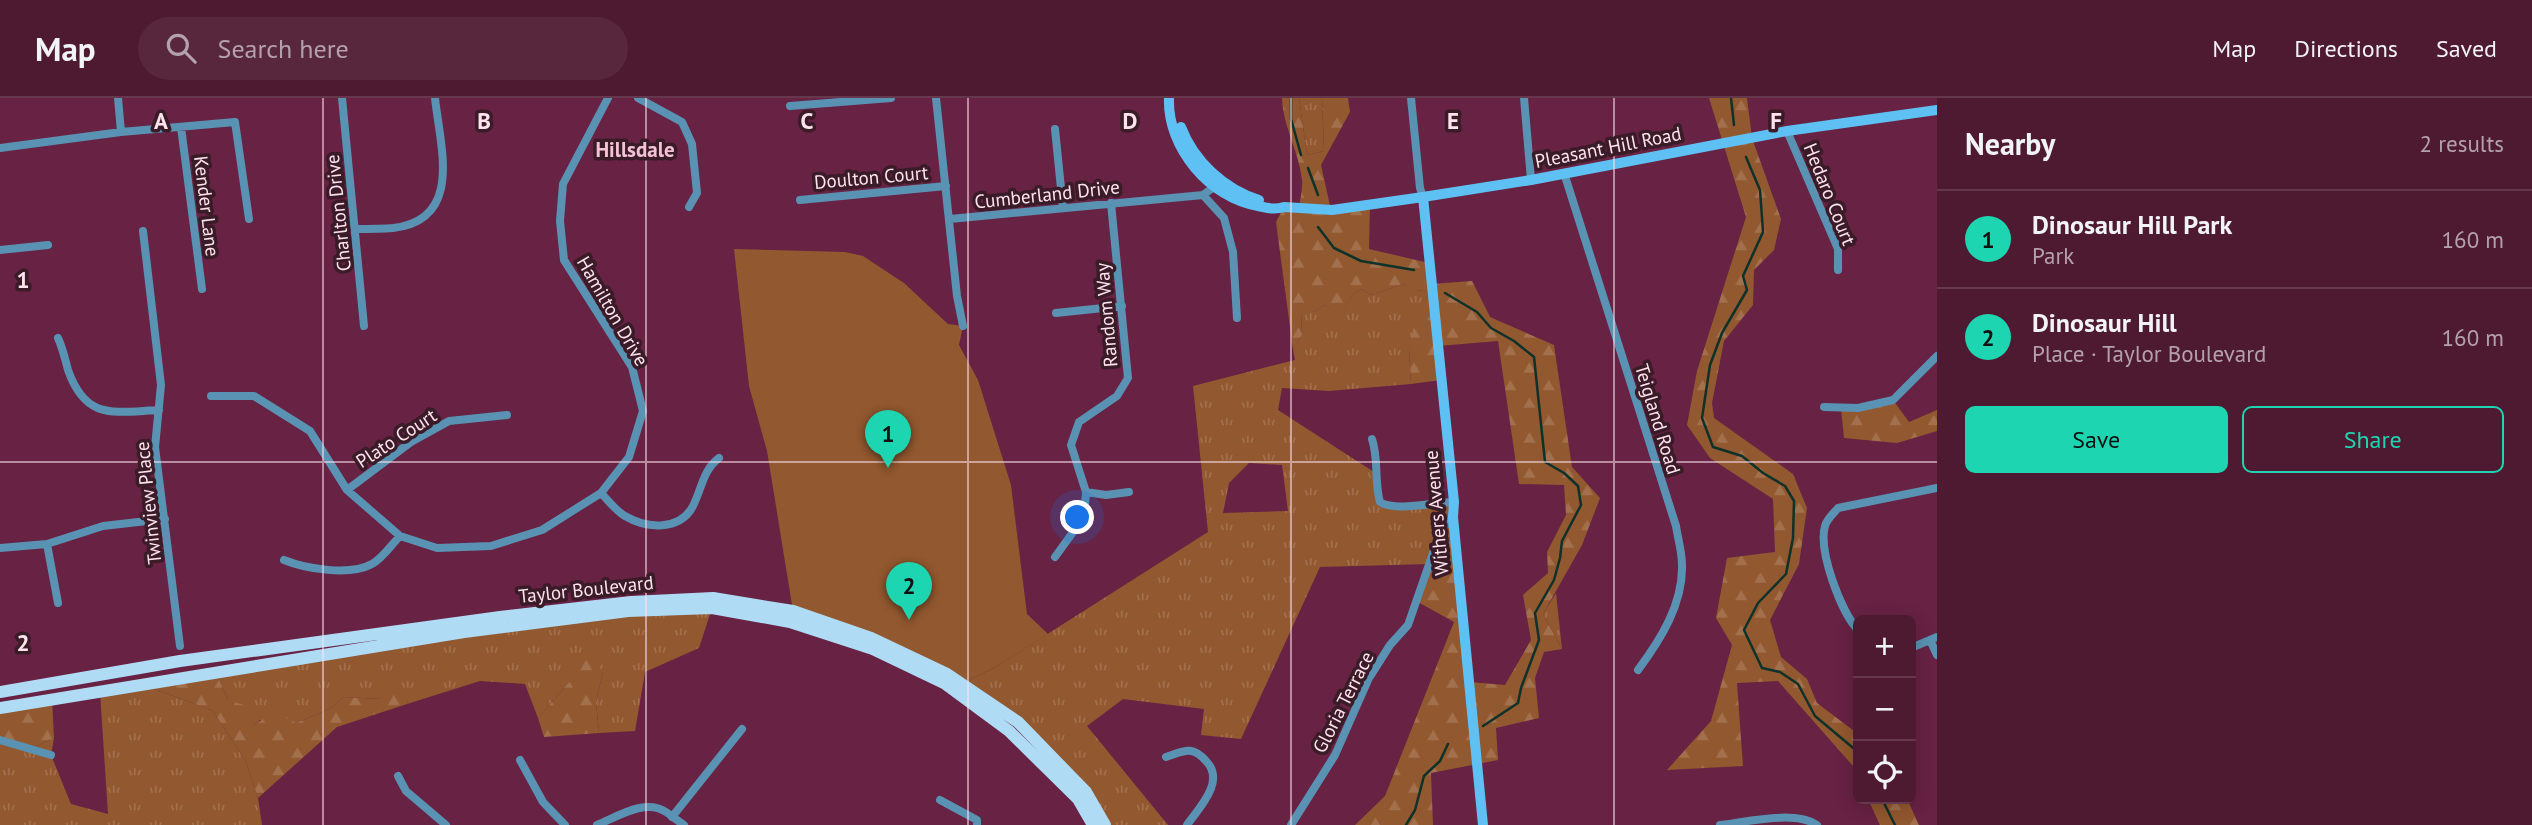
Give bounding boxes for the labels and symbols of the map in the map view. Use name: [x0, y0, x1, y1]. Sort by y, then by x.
text: A: [154, 106, 168, 135]
text: B: [477, 106, 491, 135]
text: C: [801, 106, 814, 135]
text: D: [1123, 106, 1137, 135]
text: E: [1447, 106, 1459, 135]
text: F: [1770, 106, 1782, 135]
street label: Pleasant Hill Road: [1533, 121, 1683, 173]
district label: Hillsdale: [595, 136, 675, 163]
street label: Hedaro Court: [1799, 139, 1862, 249]
street label: Charlton Drive: [320, 153, 356, 273]
street label: Kender Lane: [189, 154, 225, 258]
street label: Doulton Court: [813, 160, 930, 194]
street label: Cumberland Drive: [973, 174, 1121, 214]
street label: Hamilton Drive: [572, 252, 654, 370]
street label: Random Way: [1089, 262, 1123, 368]
text: 1: [16, 265, 30, 294]
street label: Teigland Road: [1630, 361, 1686, 477]
street label: Plato Court: [351, 403, 441, 473]
pin: 1: [865, 410, 911, 468]
street label: Twinview Place: [130, 440, 166, 566]
street label: Withers Avenue: [1419, 449, 1453, 577]
your location: [1060, 500, 1094, 534]
pin: 2: [886, 562, 932, 620]
street label: Taylor Boulevard: [517, 570, 655, 608]
text: 2: [16, 628, 30, 657]
street label: Gloria Terrace: [1307, 647, 1379, 757]

